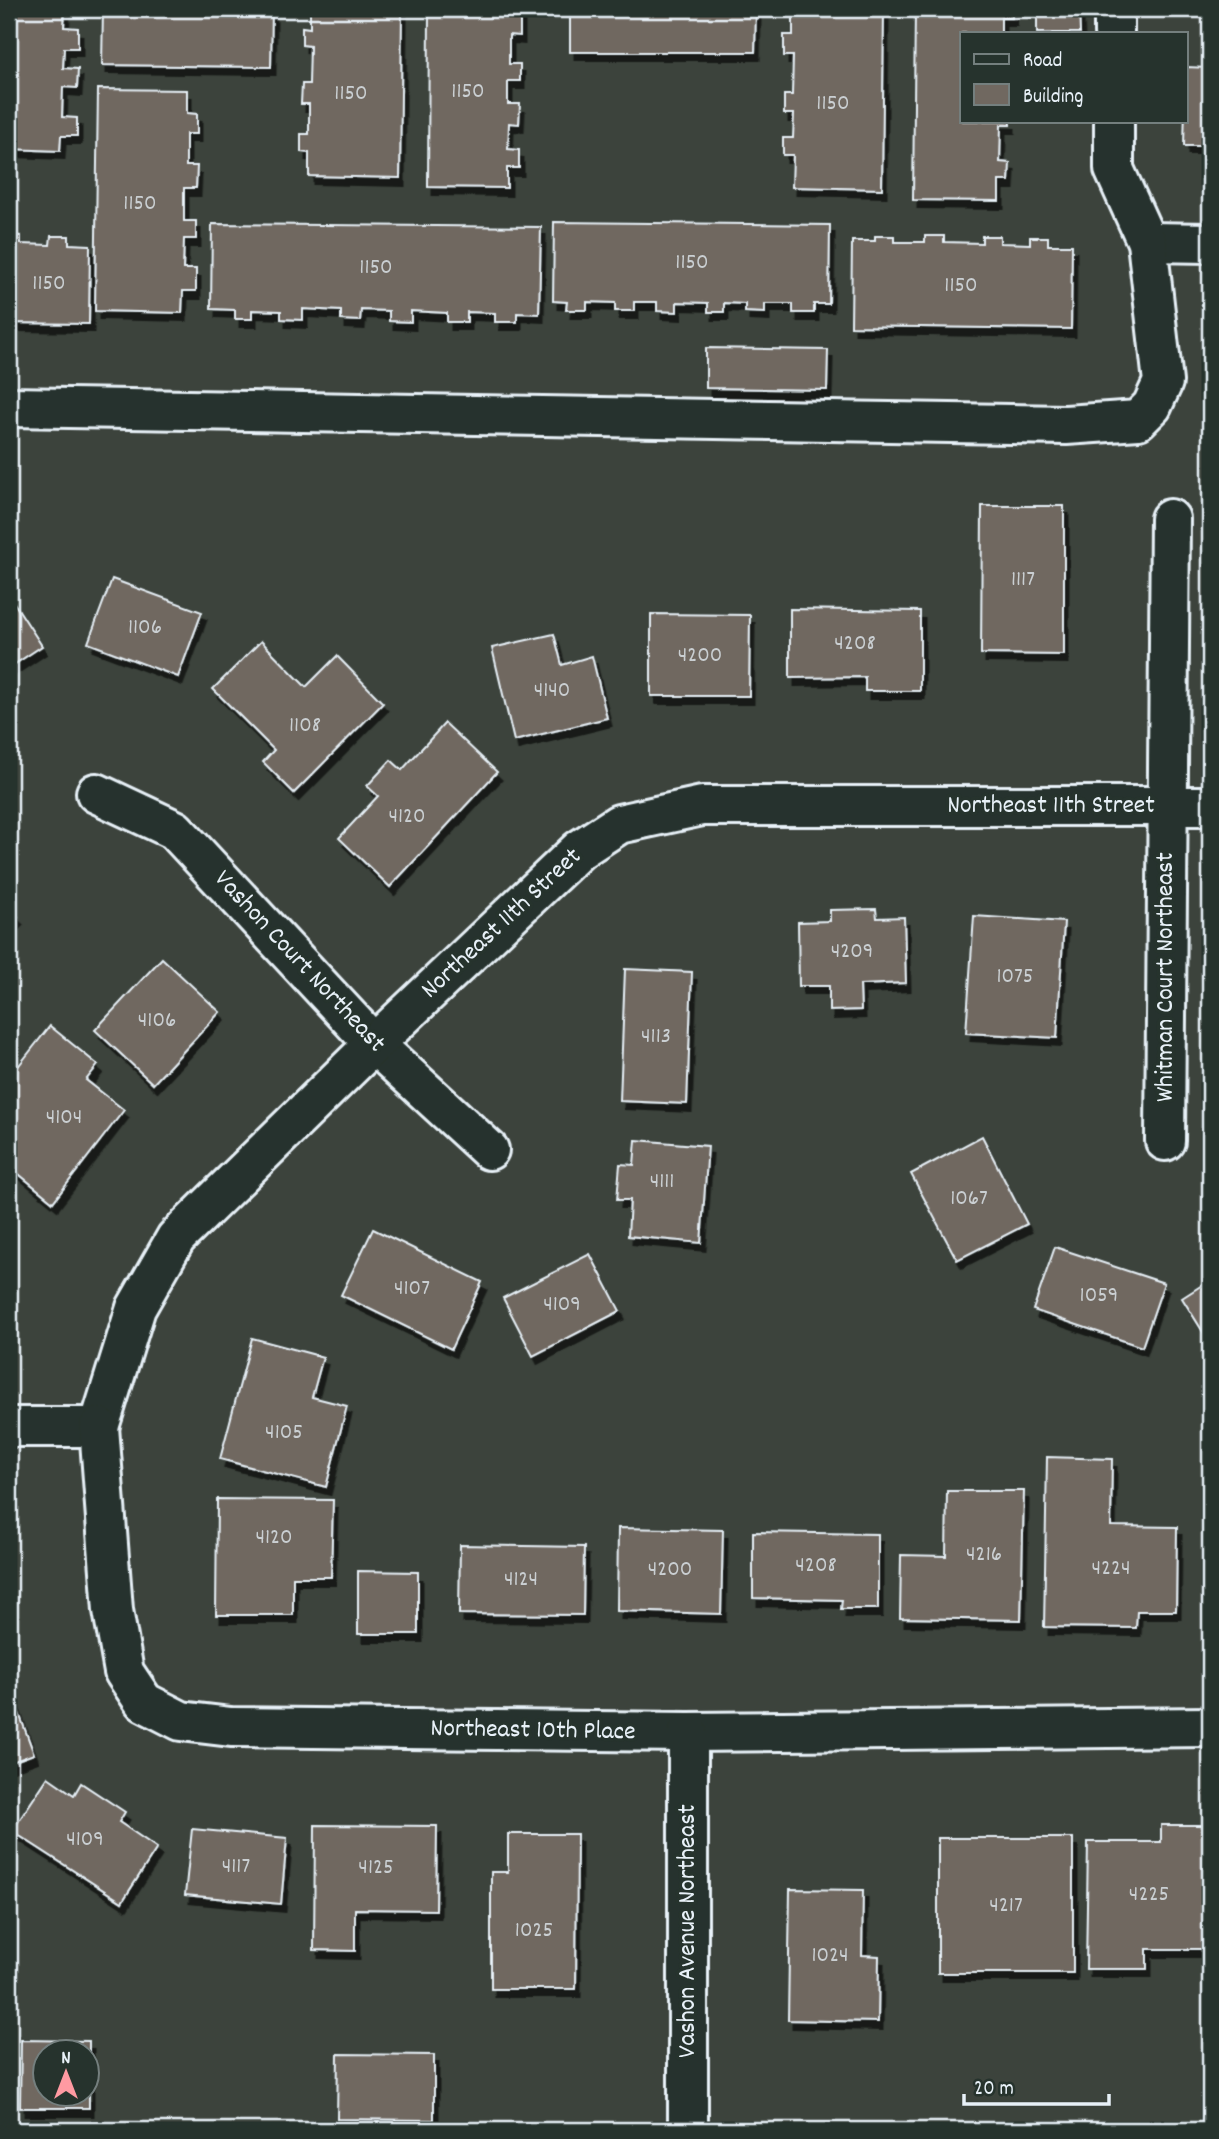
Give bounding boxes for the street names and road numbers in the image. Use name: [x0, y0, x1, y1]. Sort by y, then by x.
street label: Northeast 11th Street: [947, 788, 1155, 825]
street label: Northeast 11th Street: [413, 839, 591, 1008]
street label: Whitman Court Northeast: [1148, 852, 1185, 1102]
street label: Vashon Court Northeast: [204, 862, 394, 1062]
street label: Northeast 10th Place: [430, 1711, 636, 1751]
street label: Vashon Avenue Northeast: [670, 1804, 707, 2058]

